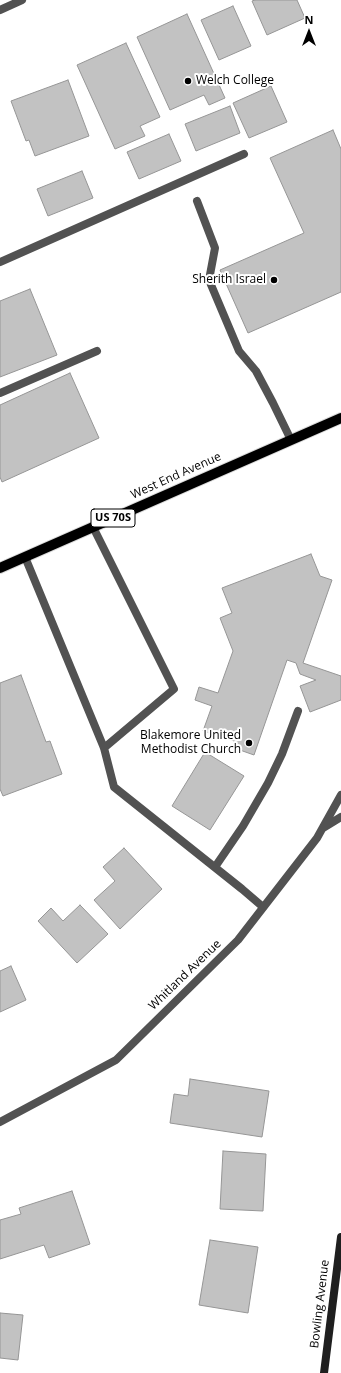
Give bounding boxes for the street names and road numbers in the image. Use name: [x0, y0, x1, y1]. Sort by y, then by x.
street label: West End Avenue: [129, 450, 223, 502]
road number: US 70S: [91, 509, 135, 527]
street label: Whitland Avenue: [146, 937, 224, 1013]
street label: Bowling Avenue: [307, 1259, 333, 1349]

